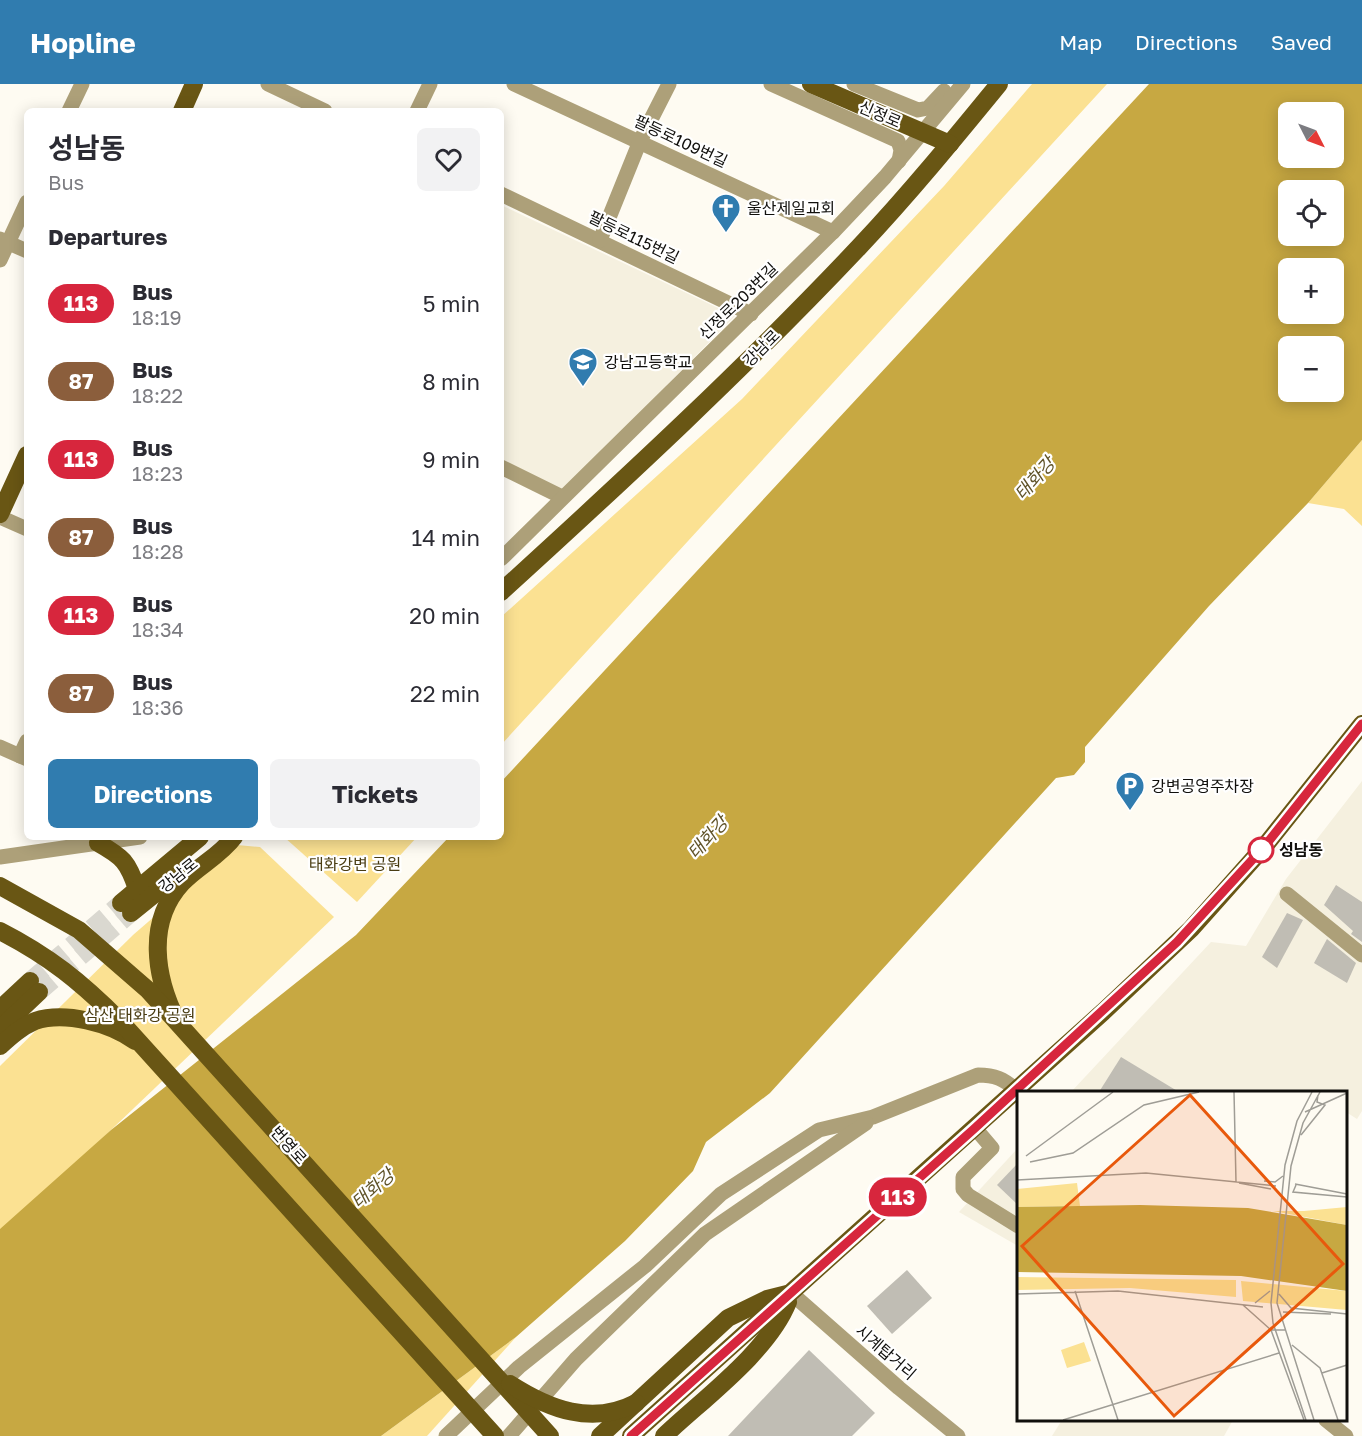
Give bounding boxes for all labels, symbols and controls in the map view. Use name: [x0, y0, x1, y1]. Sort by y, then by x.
text: Hopline: [30, 26, 136, 59]
text: Map: [1059, 29, 1102, 55]
text: Directions: [1135, 29, 1238, 55]
text: Saved: [1271, 29, 1332, 55]
street label: 신정로: [856, 96, 904, 132]
north arrow: [1278, 102, 1344, 168]
map controls: [1278, 102, 1344, 402]
street label: 팔등로109번길: [631, 111, 731, 171]
button: heart: [417, 128, 480, 191]
text: 성남동: [48, 131, 125, 164]
text: Bus: [48, 170, 84, 194]
button: locate: [1278, 180, 1344, 246]
church icon: 울산제일교회: [710, 192, 742, 234]
place label: 울산제일교회: [747, 198, 835, 218]
street label: 팔등로115번길: [585, 206, 683, 268]
text: Departures: [48, 223, 167, 250]
street label: 신정로203번길: [694, 258, 782, 344]
button: +: [1278, 258, 1344, 324]
text: Bus: [132, 278, 173, 305]
text: 113: [64, 290, 98, 316]
text: 5 min: [423, 290, 480, 317]
text: 18:19: [132, 305, 182, 329]
street label: 강남로: [738, 325, 784, 371]
button: −: [1278, 336, 1344, 402]
school or university icon: 강남고등학교: [567, 346, 599, 388]
place label: 강남고등학교: [604, 352, 692, 372]
text: Bus: [132, 356, 173, 383]
text: 87: [69, 368, 93, 394]
text: 8 min: [422, 368, 480, 395]
text: 18:22: [132, 383, 183, 407]
text: Bus: [132, 434, 173, 461]
text: 113: [64, 446, 98, 472]
text: 9 min: [422, 446, 480, 473]
water label: 태화강: [1009, 451, 1061, 504]
text: 18:23: [132, 461, 183, 485]
text: Bus: [132, 512, 173, 539]
text: 87: [69, 524, 93, 550]
text: 14 min: [412, 524, 480, 551]
text: 18:28: [132, 539, 184, 563]
text: Bus: [132, 590, 173, 617]
text: 113: [64, 602, 98, 628]
text: 20 min: [409, 602, 480, 629]
text: 18:34: [132, 617, 184, 641]
text: Bus: [132, 668, 173, 695]
text: 87: [69, 680, 93, 706]
text: 22 min: [410, 680, 480, 707]
text: 18:36: [132, 695, 184, 719]
button: Directions: [48, 759, 258, 828]
button: Tickets: [270, 759, 480, 828]
parking icon: 강변공영주차장: [1114, 770, 1146, 812]
place label: 강변공영주차장: [1151, 776, 1254, 796]
water label: 태화강: [682, 810, 734, 863]
marker: 성남동: [1248, 837, 1274, 863]
place label: 성남동: [1279, 840, 1323, 860]
street label: 강남로: [155, 853, 202, 897]
park label: 태화강변 공원: [309, 854, 401, 874]
park label: 삼산 태화강 공원: [84, 1005, 196, 1025]
inset map: [1017, 1091, 1347, 1421]
street label: 번영로: [267, 1122, 311, 1168]
water label: 태화강: [346, 1162, 400, 1213]
line badge: 113: [864, 1178, 932, 1216]
text: 113: [881, 1184, 915, 1210]
street label: 시계탑거리: [852, 1320, 920, 1384]

